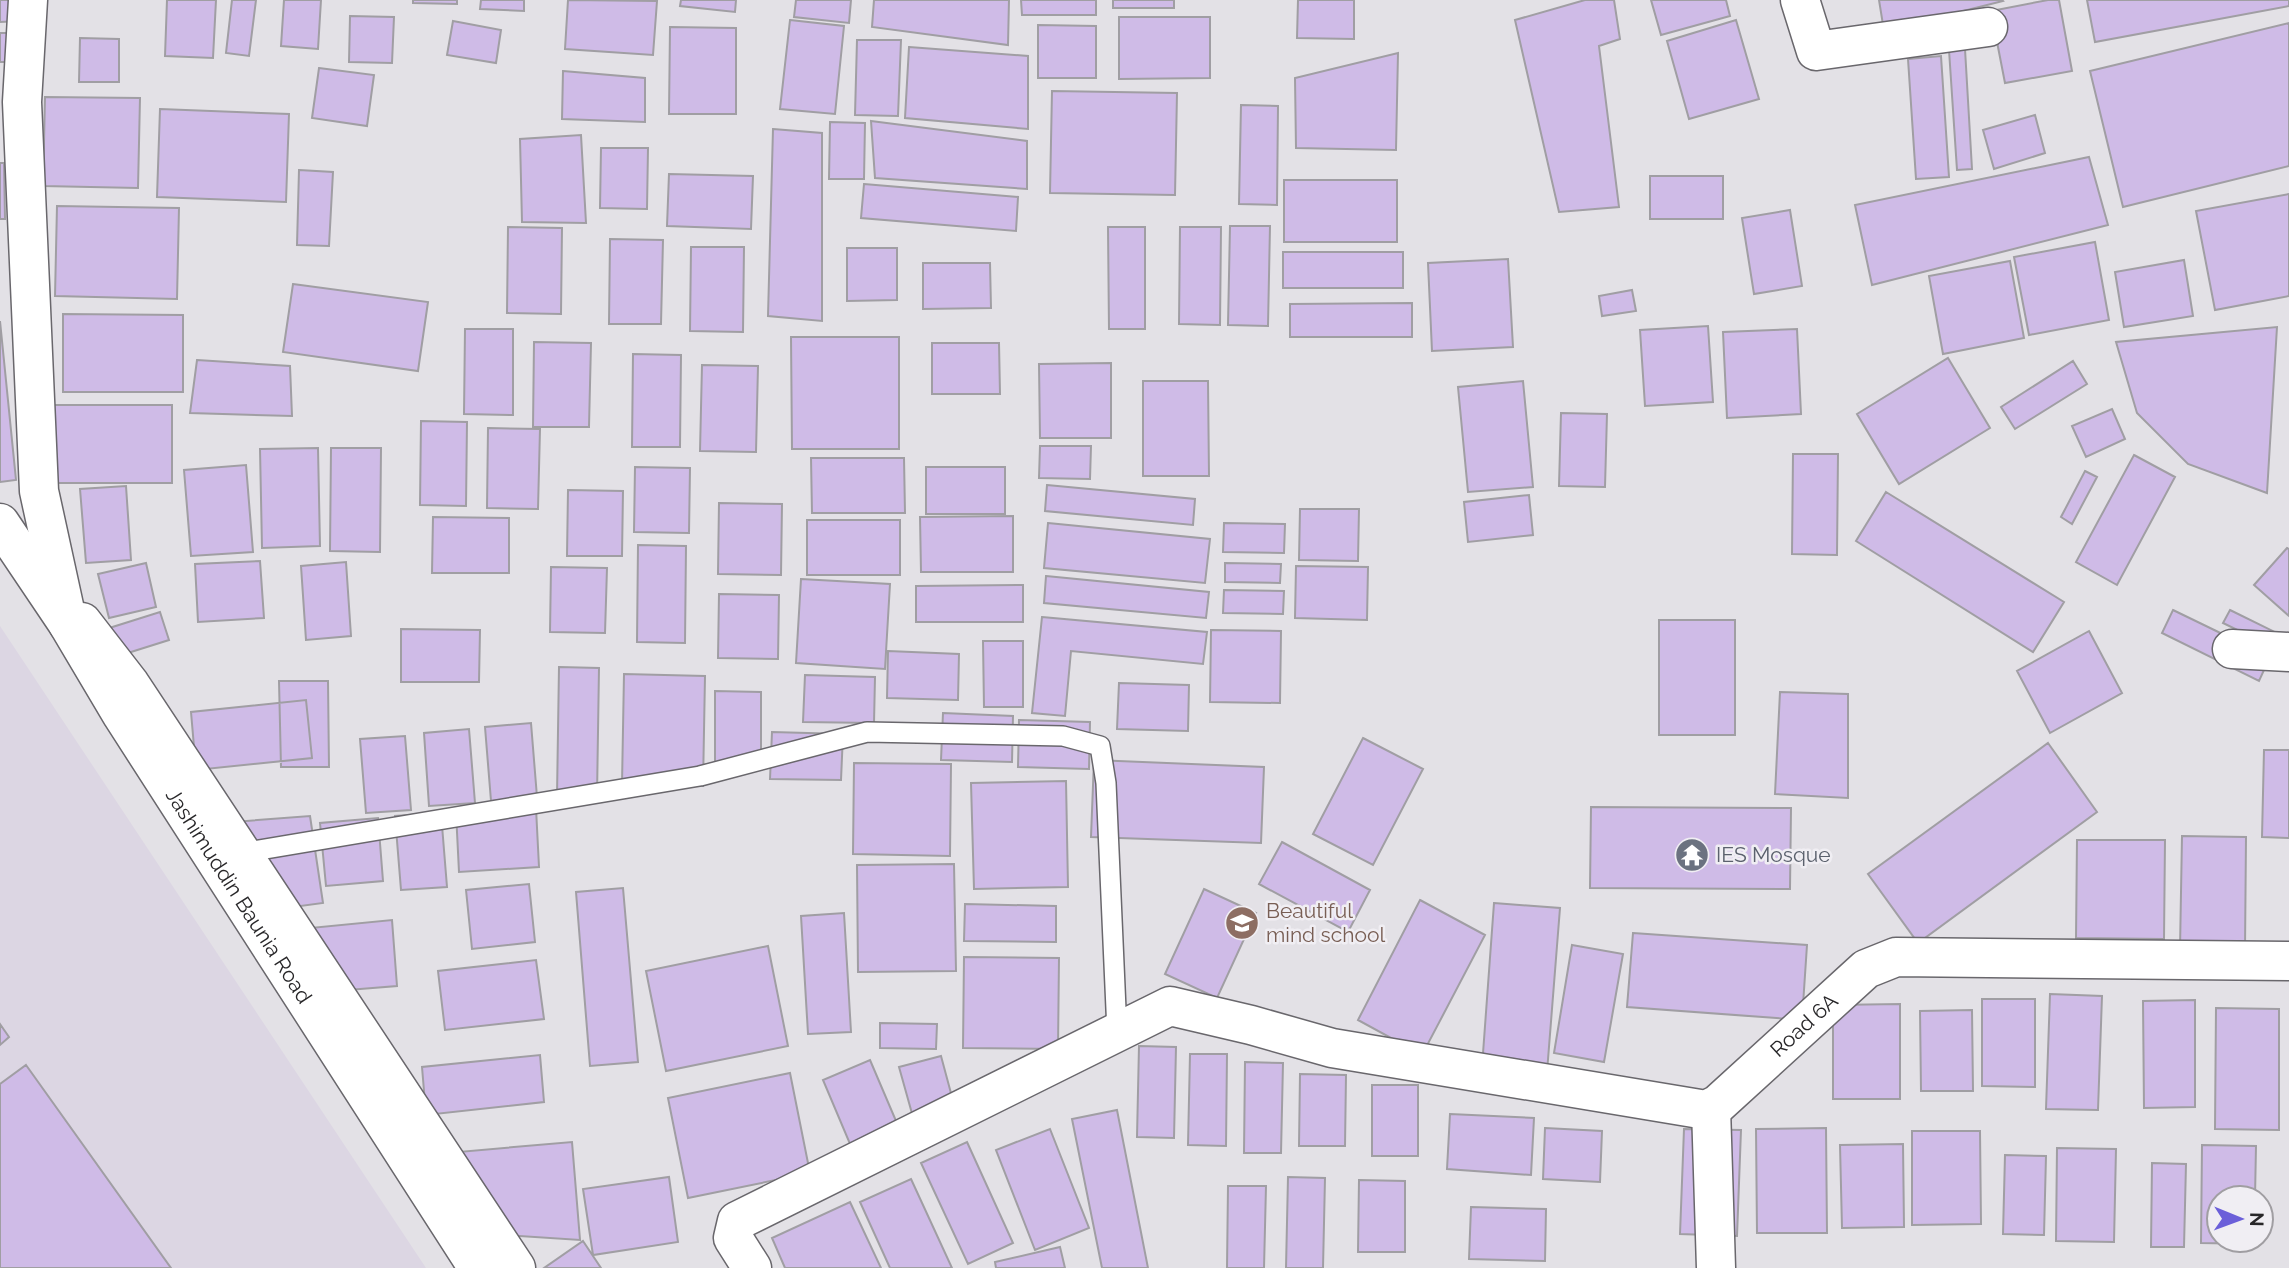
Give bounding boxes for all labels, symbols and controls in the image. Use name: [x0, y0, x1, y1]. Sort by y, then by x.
street label: Jashimuddin Baunia Road: [161, 784, 317, 1008]
temple icon: IES Mosque: [1673, 836, 1711, 874]
place label: IES Mosque: [1716, 842, 1831, 867]
place label: Beautiful mind school: [1266, 898, 1385, 947]
school or university icon: Beautiful mind school: [1223, 904, 1261, 942]
street label: Road 6A: [1765, 988, 1843, 1062]
north arrow: [2205, 1184, 2275, 1254]
text: N: [2246, 1212, 2268, 1227]

